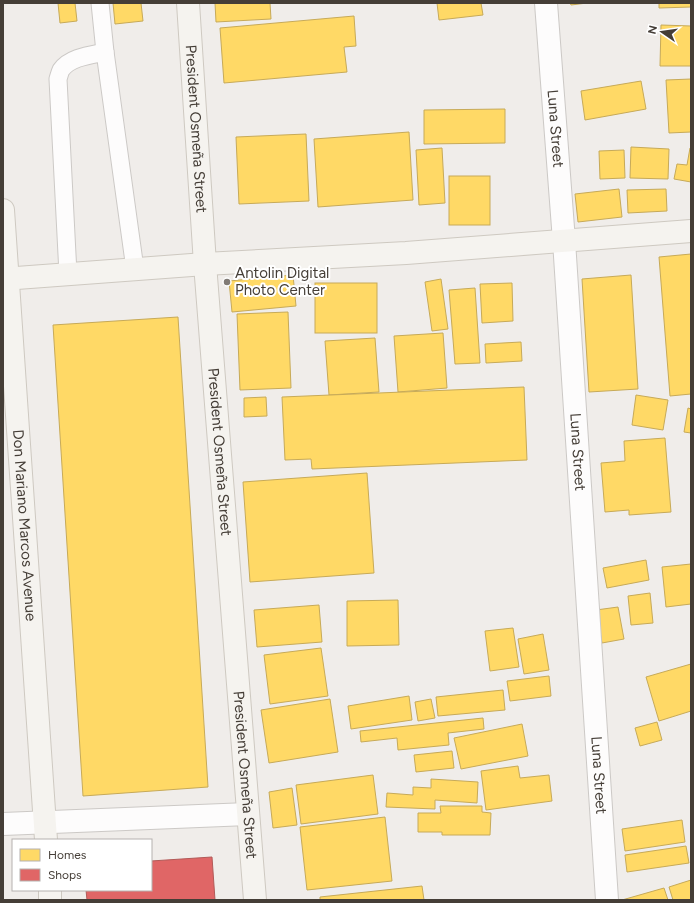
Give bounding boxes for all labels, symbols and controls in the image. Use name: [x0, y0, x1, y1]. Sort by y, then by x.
north arrow: [642, 12, 682, 52]
text: N: [645, 24, 660, 35]
street label: President Osmeña Street: [182, 44, 211, 214]
street label: Luna Street: [544, 89, 567, 169]
place label: Antolin Digital Photo Center: [235, 264, 329, 299]
marker: Antolin Digital Photo Center: [222, 277, 232, 287]
street label: President Osmeña Street: [204, 367, 235, 537]
street label: Luna Street: [566, 412, 589, 492]
street label: Don Mariano Marcos Avenue: [9, 429, 40, 622]
street label: President Osmeña Street: [230, 690, 261, 860]
street label: Luna Street: [587, 736, 610, 815]
legend: [12, 839, 152, 891]
text: Homes: [48, 848, 87, 862]
text: Shops: [48, 868, 82, 882]

